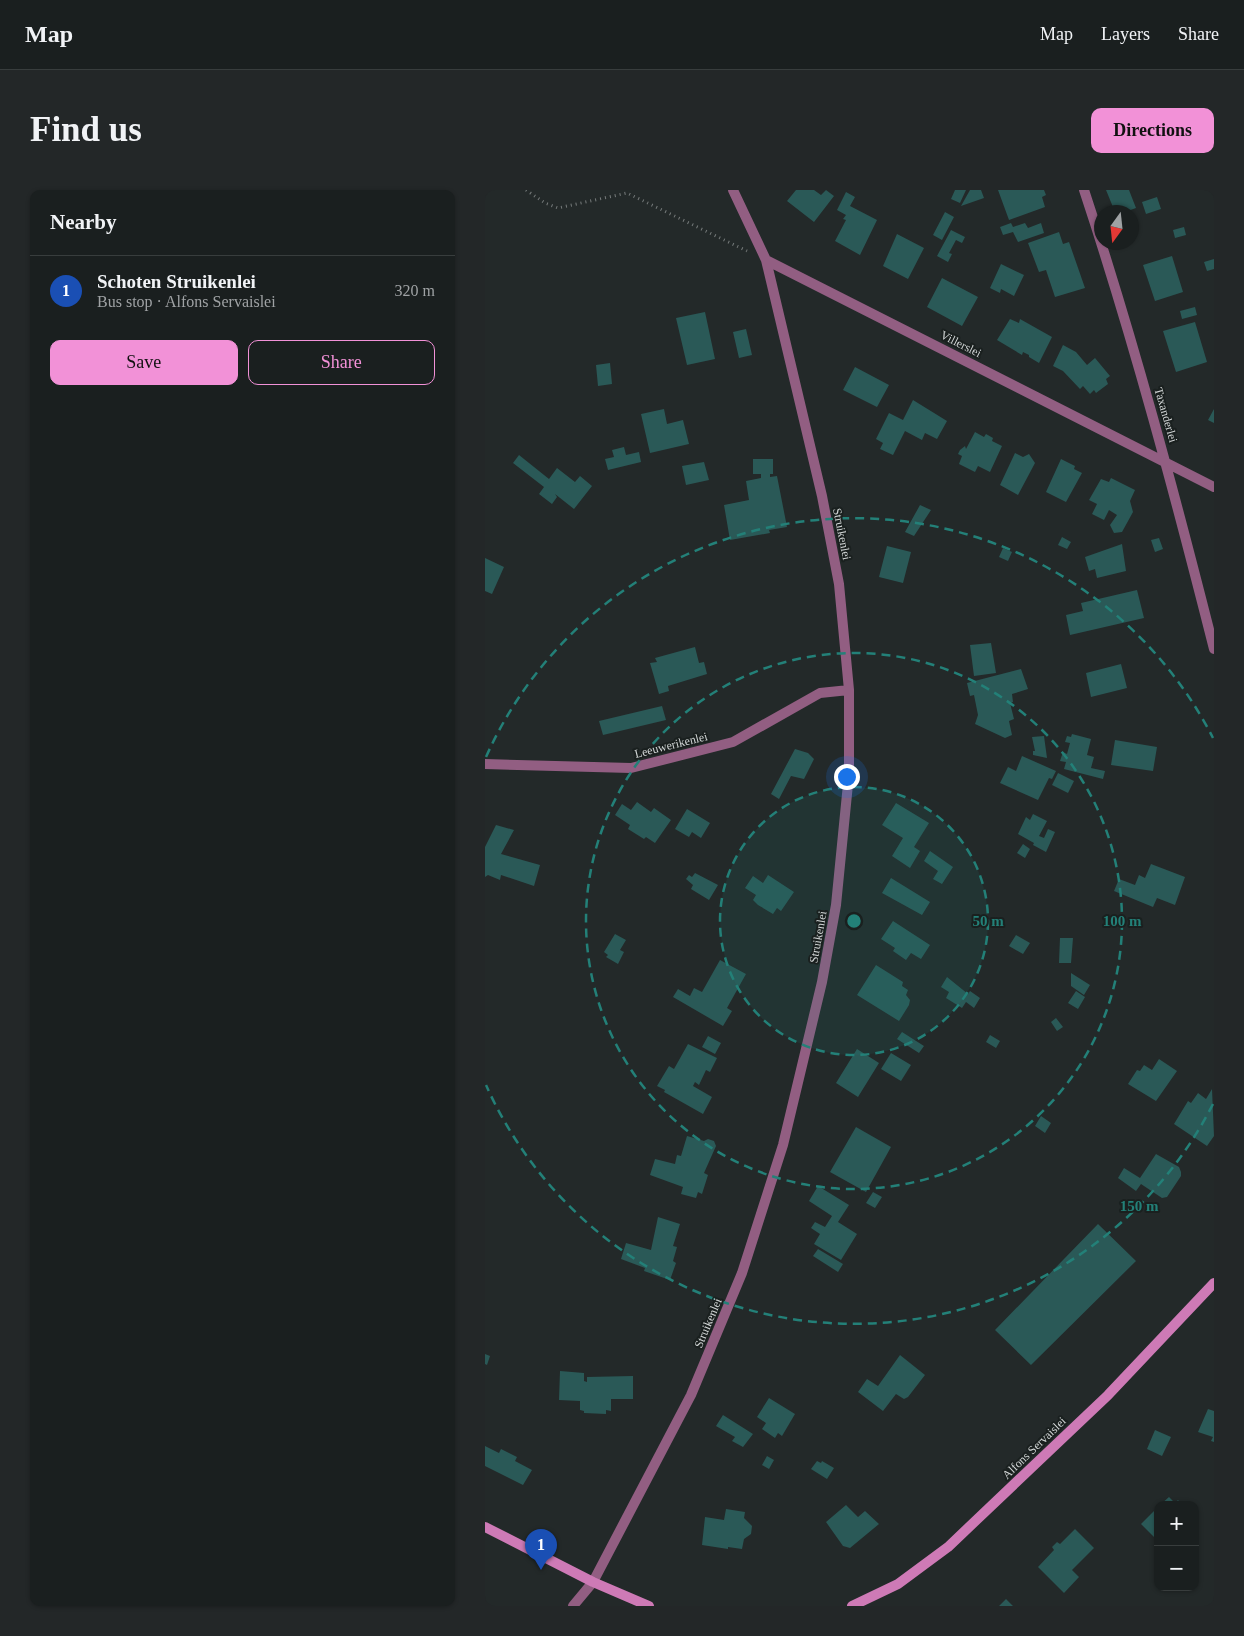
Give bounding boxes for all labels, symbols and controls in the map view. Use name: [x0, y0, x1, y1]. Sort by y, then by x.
text: Map: [25, 21, 73, 47]
text: Map: [1040, 24, 1073, 44]
text: Layers: [1101, 24, 1150, 44]
text: Share: [1178, 24, 1219, 44]
button: Directions: [1091, 108, 1214, 153]
text: Find us: [30, 110, 142, 149]
north arrow: [1094, 205, 1139, 250]
text: Nearby: [50, 210, 117, 234]
text: Schoten Struikenlei: [97, 271, 256, 292]
text: 1: [62, 282, 70, 299]
text: 320 m: [395, 282, 435, 299]
text: Bus stop · Alfons Servaislei: [97, 293, 276, 310]
street label: Villerslei: [938, 328, 984, 361]
button: Save: [50, 340, 238, 385]
button: Share: [248, 340, 435, 385]
street label: Taxanderlei: [1151, 386, 1181, 445]
street label: Struikenlei: [830, 507, 854, 562]
street label: Leeuwerikenlei: [633, 729, 710, 761]
your location: [834, 764, 860, 790]
street label: Struikenlei: [807, 909, 830, 964]
centre of rings: [845, 912, 863, 930]
text: 50 m: [972, 913, 1004, 929]
text: 100 m: [1103, 913, 1142, 929]
text: 150 m: [1120, 1198, 1159, 1214]
street label: Struikenlei: [691, 1295, 725, 1350]
street label: Alfons Servaislei: [999, 1414, 1069, 1482]
map controls: [1154, 1501, 1199, 1591]
button: +: [1154, 1501, 1199, 1546]
pin: 1: [525, 1529, 557, 1570]
button: −: [1154, 1546, 1199, 1591]

